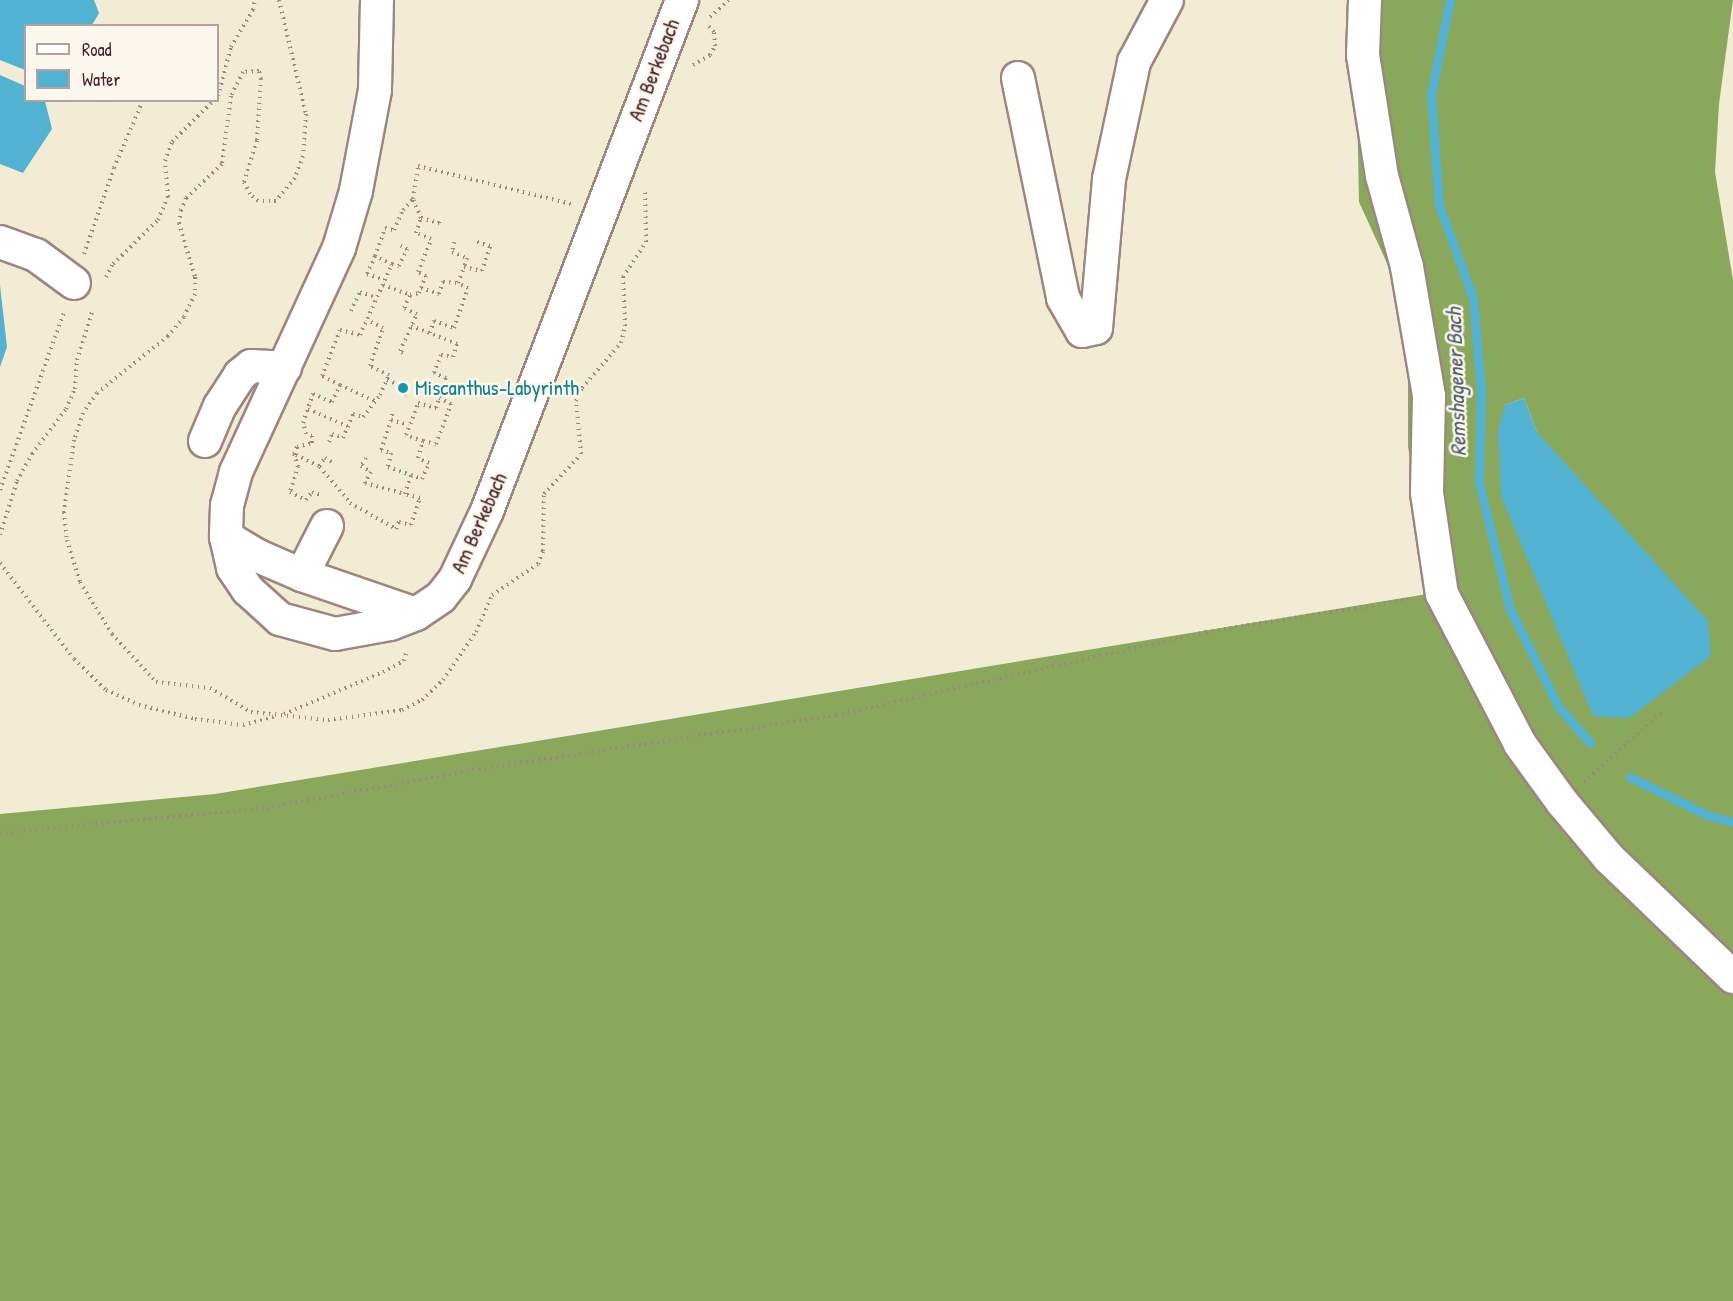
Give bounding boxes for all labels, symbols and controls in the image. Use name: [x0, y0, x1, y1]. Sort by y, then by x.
street label: Am Berkebach: [623, 15, 685, 125]
legend: [24, 24, 219, 102]
text: Road: [82, 37, 112, 62]
text: Water: [82, 67, 120, 92]
water label: Remshagener Bach: [1440, 307, 1472, 457]
place label: Miscanthus-Labyrinth: [415, 375, 579, 401]
marker: Miscanthus-Labyrinth: [396, 381, 410, 395]
street label: Am Berkebach: [446, 469, 512, 577]

